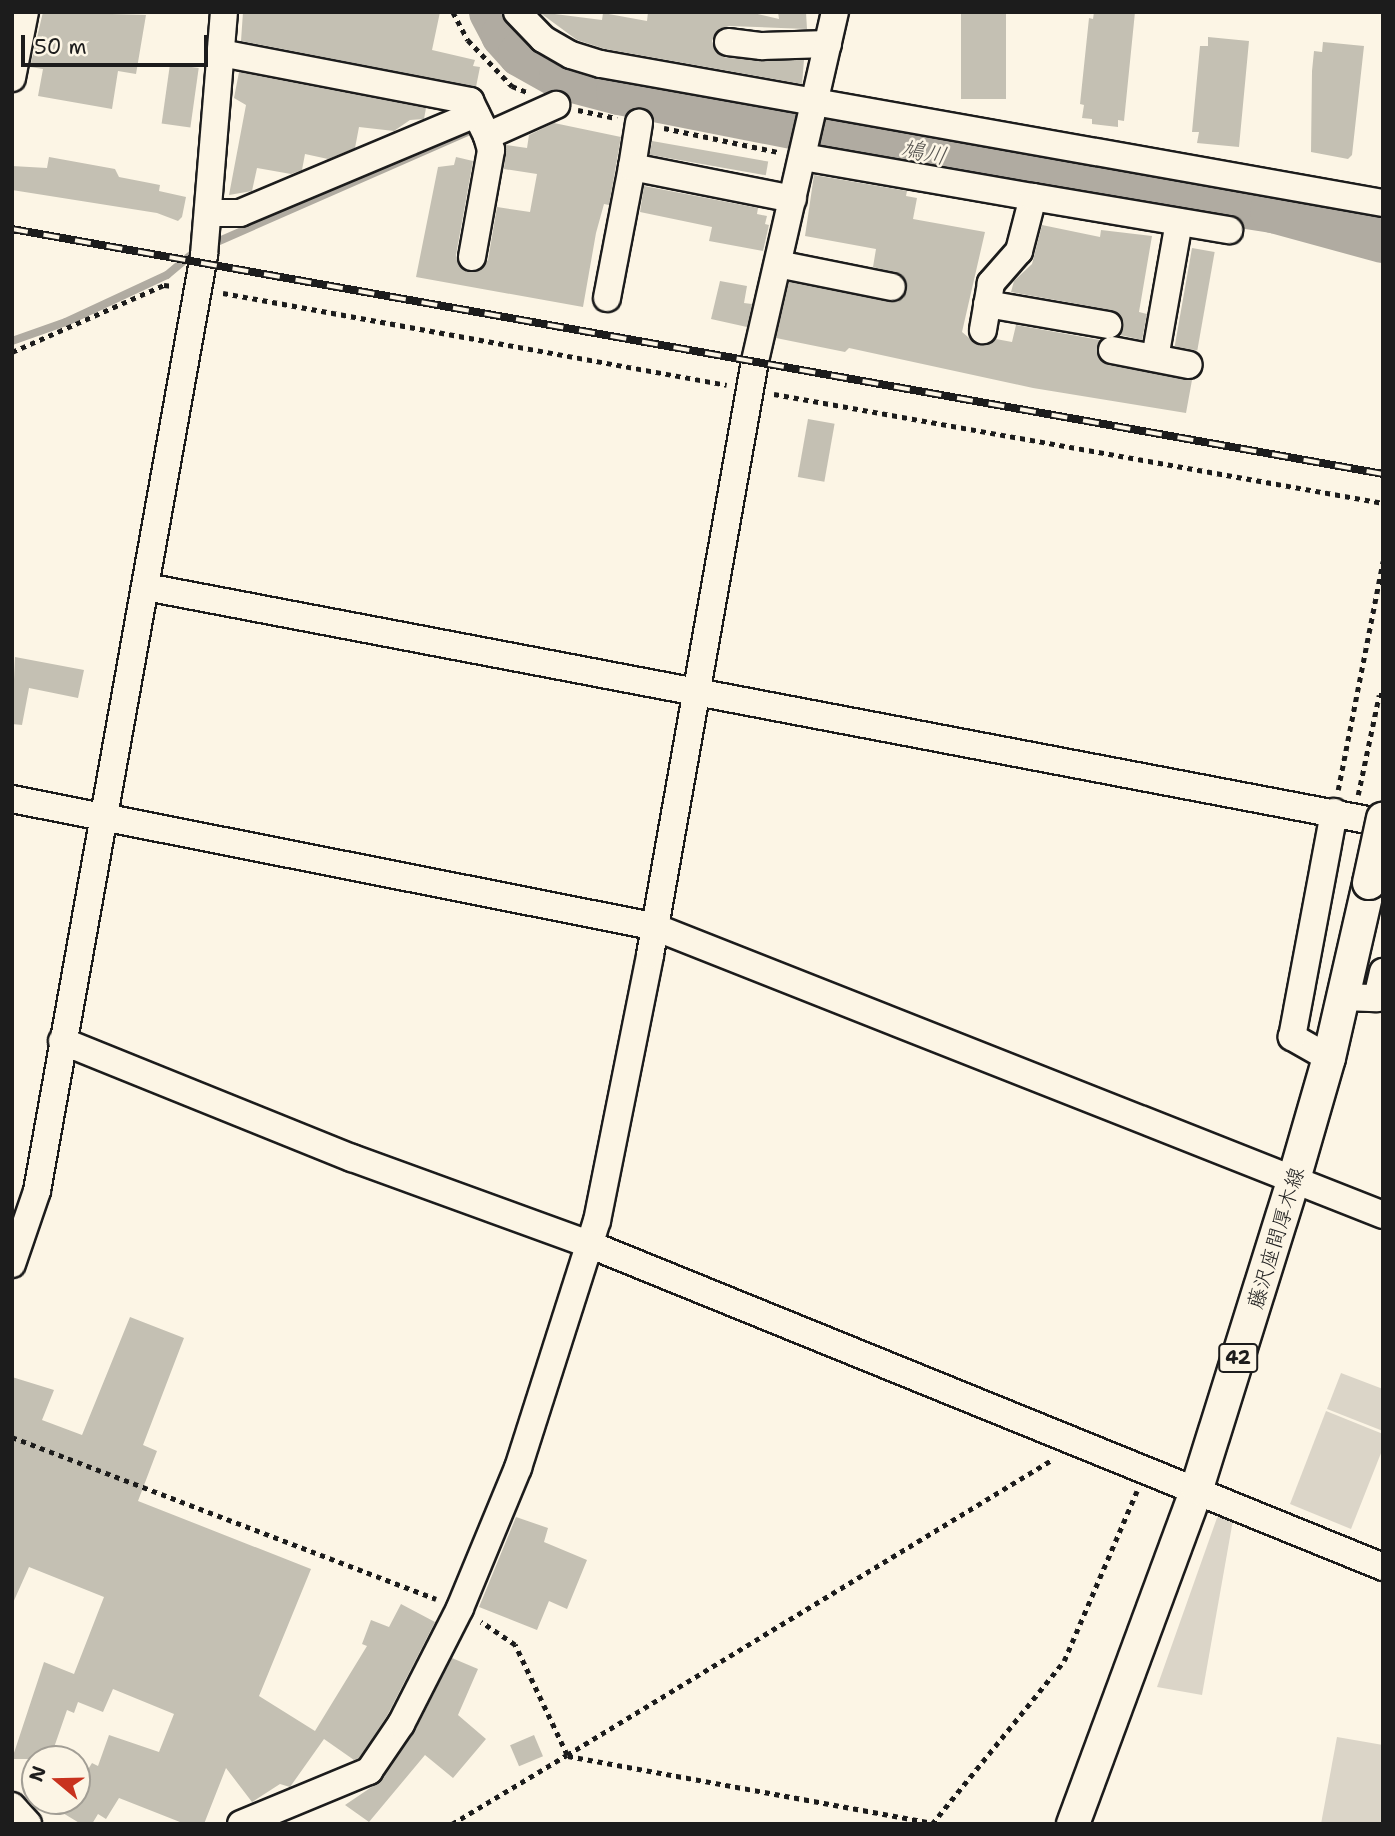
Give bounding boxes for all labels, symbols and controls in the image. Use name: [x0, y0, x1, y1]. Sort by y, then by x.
scale bar: [24, 21, 212, 65]
text: 50 m: [34, 33, 87, 61]
water label: 鳩川: [899, 134, 949, 170]
street label: 藤沢座間厚木線: [1242, 1164, 1310, 1312]
road number: 42: [1217, 1342, 1259, 1374]
north arrow: [21, 1745, 91, 1815]
text: N: [23, 1762, 52, 1785]

